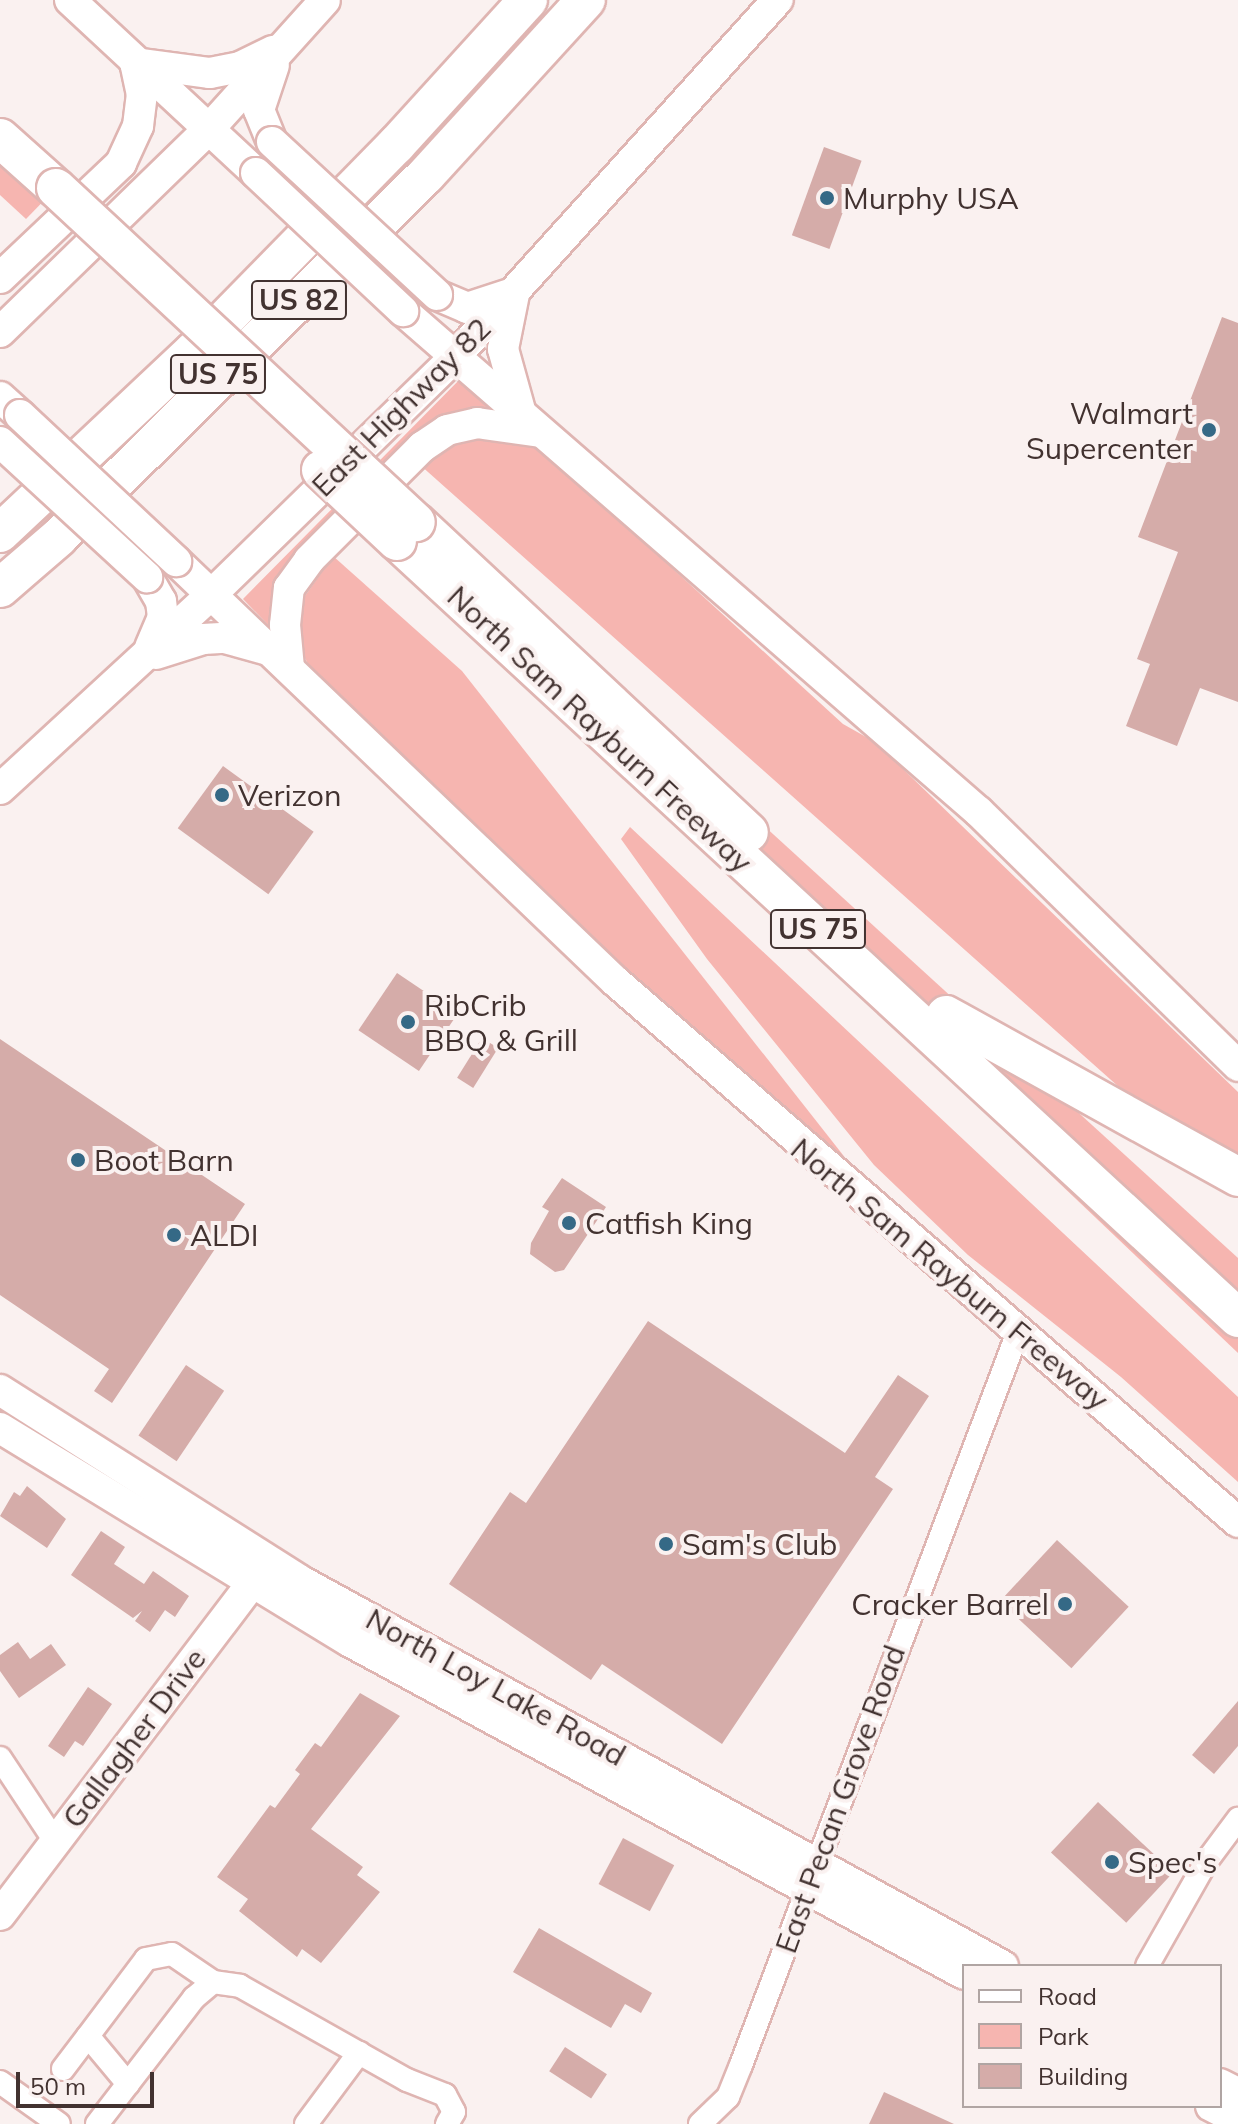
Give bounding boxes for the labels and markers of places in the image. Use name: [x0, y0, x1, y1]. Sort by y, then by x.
place label: Murphy USA: [843, 180, 1019, 216]
marker: Murphy USA: [818, 189, 836, 207]
place label: Walmart Supercenter: [1026, 395, 1193, 466]
marker: Walmart Supercenter: [1200, 421, 1218, 439]
place label: Verizon: [238, 777, 342, 813]
marker: Verizon: [213, 786, 231, 804]
place label: RibCrib BBQ & Grill: [424, 987, 578, 1058]
marker: RibCrib BBQ & Grill: [399, 1013, 417, 1031]
place label: Boot Barn: [94, 1142, 234, 1178]
marker: Boot Barn: [69, 1151, 87, 1169]
place label: Catfish King: [585, 1205, 753, 1241]
marker: Catfish King: [560, 1214, 578, 1232]
place label: ALDI: [190, 1217, 259, 1253]
marker: ALDI: [165, 1226, 183, 1244]
place label: Sam's Club: [682, 1526, 837, 1562]
marker: Sam's Club: [657, 1535, 675, 1553]
place label: Cracker Barrel: [851, 1586, 1049, 1622]
marker: Cracker Barrel: [1056, 1595, 1074, 1613]
place label: Spec's: [1128, 1844, 1217, 1880]
marker: Spec's: [1103, 1853, 1121, 1871]

